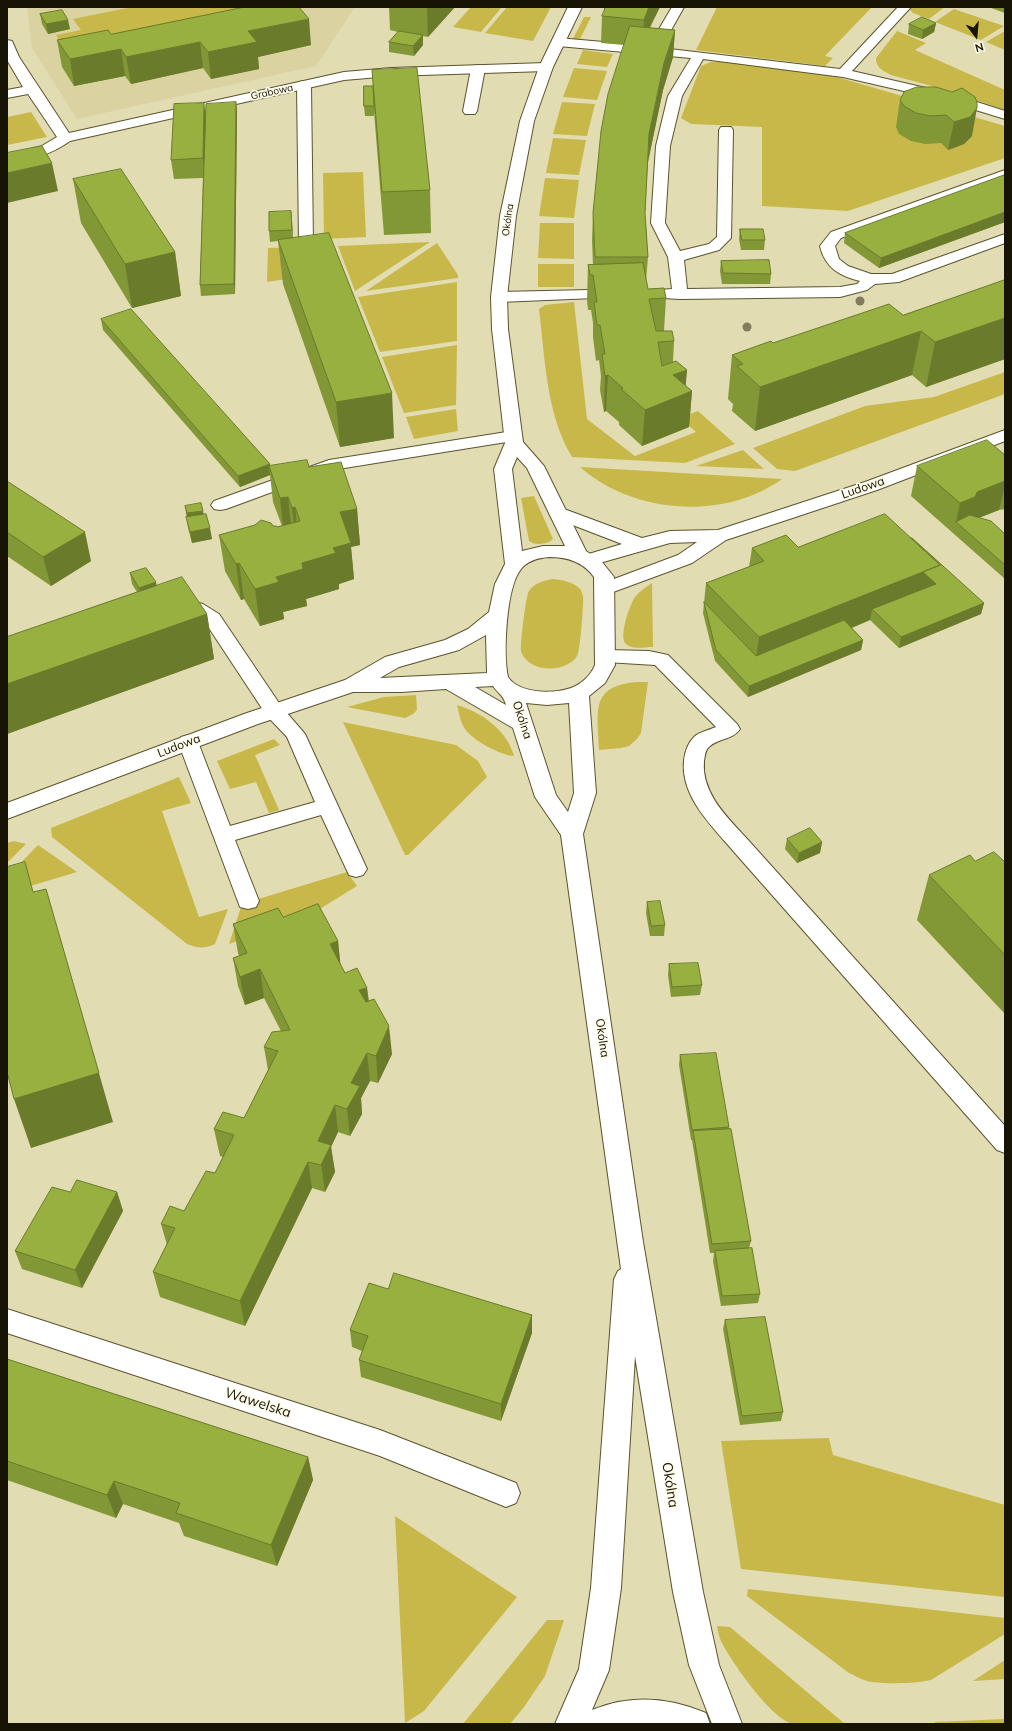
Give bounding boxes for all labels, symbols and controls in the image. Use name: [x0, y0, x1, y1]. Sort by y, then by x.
north arrow: [956, 16, 996, 56]
text: N: [973, 40, 985, 55]
street label: Grabowa: [250, 82, 294, 102]
street label: Okólna: [500, 203, 516, 237]
street label: Ludowa: [839, 474, 887, 502]
street label: Okólna: [509, 699, 535, 741]
street label: Ludowa: [156, 731, 202, 761]
street label: Okólna: [592, 1018, 612, 1058]
street label: Wawelska: [223, 1384, 293, 1422]
street label: Okólna: [658, 1461, 682, 1509]

